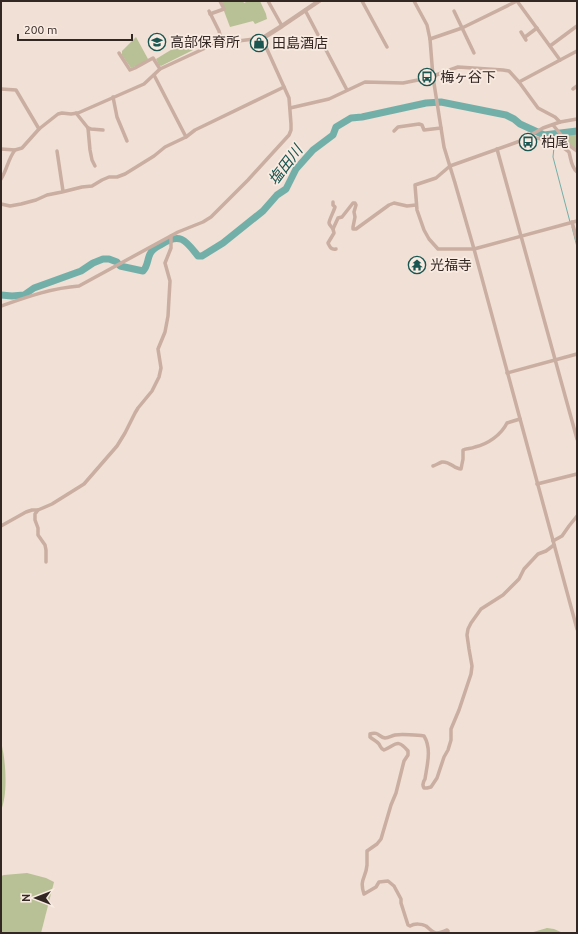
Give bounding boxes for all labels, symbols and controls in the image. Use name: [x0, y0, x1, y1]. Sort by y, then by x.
scale bar: [18, 16, 132, 42]
text: 200 m: [24, 23, 57, 36]
school or university icon: 高部保育所: [147, 32, 167, 52]
shop icon: 田島酒店: [249, 33, 269, 53]
place label: 高部保育所: [170, 34, 240, 50]
place label: 田島酒店: [272, 35, 328, 51]
bus stop icon: 梅ヶ谷下: [417, 67, 437, 87]
place label: 梅ヶ谷下: [440, 69, 496, 85]
bus stop icon: 柏尾: [518, 132, 538, 152]
place label: 柏尾: [541, 134, 569, 150]
water label: 塩田川: [265, 140, 307, 188]
temple icon: 光福寺: [407, 255, 427, 275]
place label: 光福寺: [430, 257, 472, 273]
north arrow: [16, 878, 56, 918]
text: N: [20, 894, 32, 902]

